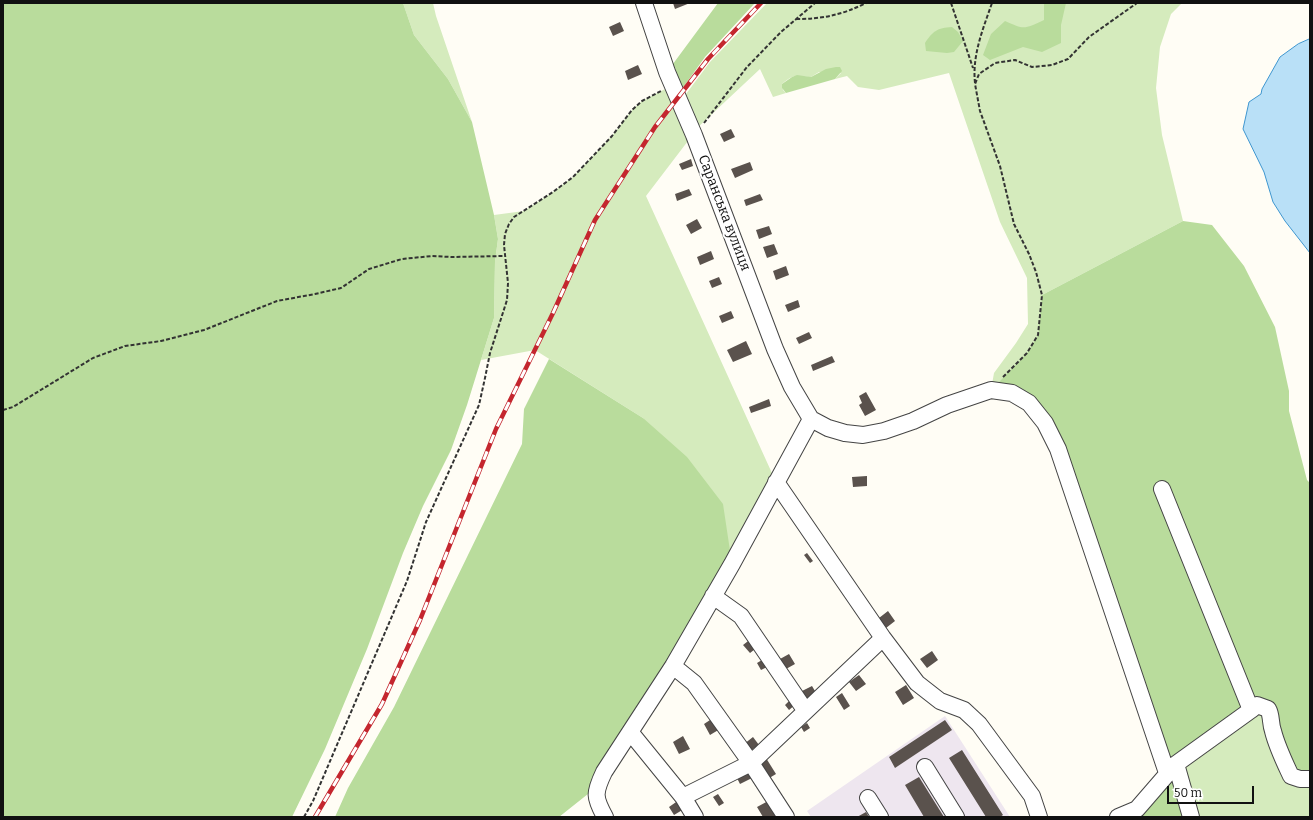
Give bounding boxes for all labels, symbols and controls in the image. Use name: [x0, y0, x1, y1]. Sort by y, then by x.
street label: Саранська вулиця: [694, 153, 754, 273]
scale bar: [1169, 778, 1256, 804]
text: 50 m: [1174, 786, 1202, 800]

